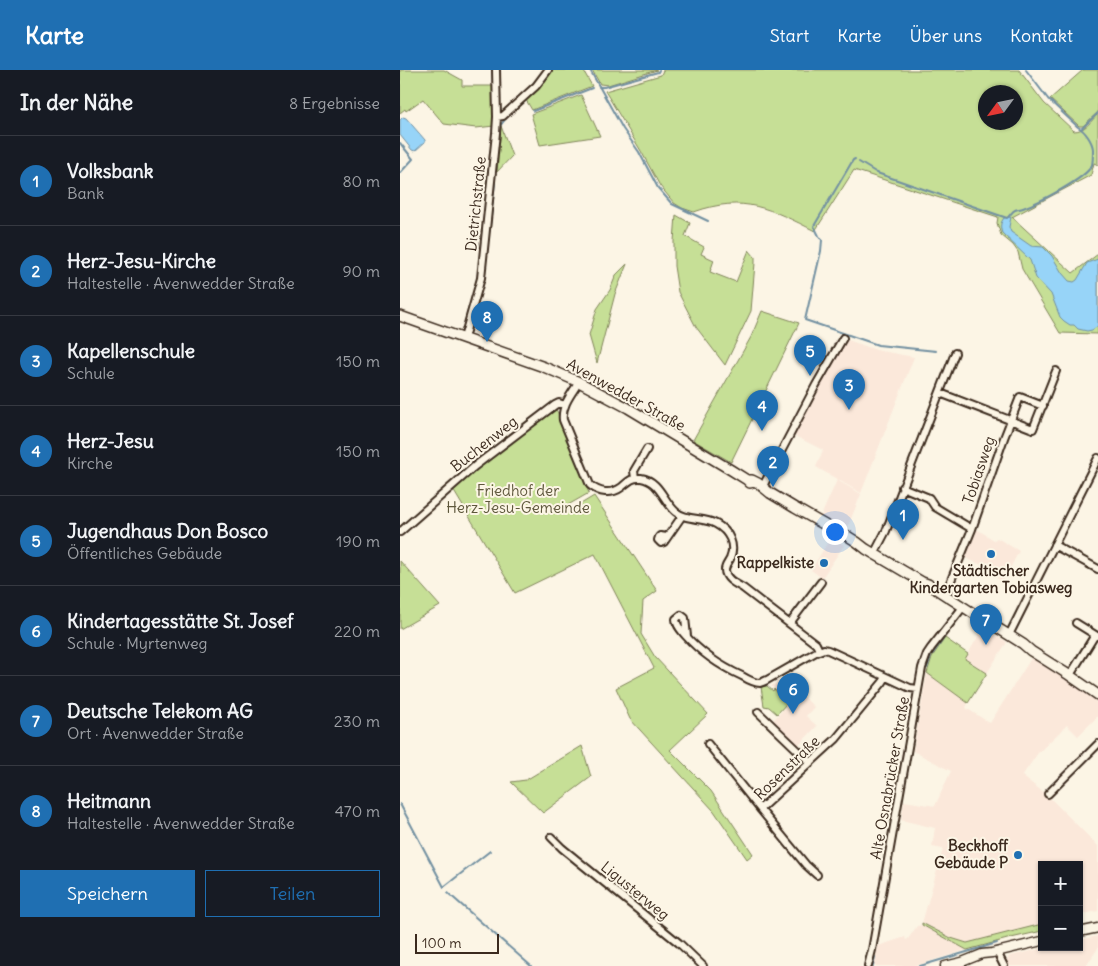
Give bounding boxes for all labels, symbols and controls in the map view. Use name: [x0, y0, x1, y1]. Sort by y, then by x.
text: Karte: [25, 20, 84, 50]
text: Start: [770, 24, 809, 47]
text: Karte: [837, 24, 882, 47]
text: Über uns: [910, 24, 982, 47]
text: Kontakt: [1010, 24, 1073, 47]
north arrow: [978, 85, 1023, 130]
text: In der Nähe: [20, 89, 133, 116]
text: 8 Ergebnisse: [289, 93, 380, 113]
street label: Dietrichstraße: [461, 155, 490, 252]
text: Volksbank: [67, 159, 153, 183]
text: 1: [33, 171, 39, 191]
text: 80 m: [342, 171, 380, 191]
text: Bank: [67, 183, 104, 203]
text: Herz-Jesu-Kirche: [67, 249, 216, 273]
text: 2: [32, 261, 40, 281]
text: 90 m: [342, 261, 380, 281]
text: Haltestelle · Avenwedder Straße: [67, 273, 295, 293]
pin: 8: [471, 301, 503, 342]
pin: 5: [794, 335, 826, 376]
text: Kapellenschule: [67, 339, 195, 363]
text: 3: [31, 351, 41, 371]
text: 150 m: [336, 351, 380, 371]
street label: Avenwedder Straße: [564, 354, 689, 435]
text: Schule: [67, 363, 115, 383]
pin: 3: [833, 369, 865, 410]
pin: 4: [746, 390, 778, 431]
street label: Buchenweg: [446, 412, 521, 476]
text: Herz-Jesu: [67, 429, 154, 453]
street label: Tobiasweg: [958, 433, 999, 506]
text: 4: [31, 441, 41, 461]
text: 150 m: [336, 441, 380, 461]
pin: 2: [757, 446, 789, 487]
text: Kirche: [67, 453, 113, 473]
park label: Friedhof der Herz-Jesu-Gemeinde: [446, 481, 590, 517]
pin: 1: [887, 499, 919, 540]
text: Jugendhaus Don Bosco: [67, 519, 268, 543]
your location: [822, 519, 848, 545]
text: 5: [31, 531, 41, 551]
text: 190 m: [336, 531, 380, 551]
text: Öffentliches Gebäude: [67, 543, 222, 563]
marker: Städtischer Kindergarten Tobiasweg: [985, 548, 997, 560]
place label: Rappelkiste: [737, 553, 814, 573]
marker: Rappelkiste: [818, 557, 830, 569]
place label: Städtischer Kindergarten Tobiasweg: [910, 561, 1072, 598]
pin: 7: [970, 604, 1002, 645]
text: Kindertagesstätte St. Josef: [67, 609, 293, 633]
text: 6: [31, 621, 41, 641]
text: 220 m: [334, 621, 380, 641]
text: Schule · Myrtenweg: [67, 633, 208, 653]
pin: 6: [777, 673, 809, 714]
street label: Alte Osnabrücker Straße: [866, 695, 913, 861]
text: Deutsche Telekom AG: [67, 699, 253, 723]
text: 7: [32, 711, 40, 731]
text: 230 m: [334, 711, 380, 731]
text: Ort · Avenwedder Straße: [67, 723, 244, 743]
street label: Rosenstraße: [750, 732, 823, 804]
text: Heitmann: [67, 789, 151, 813]
text: 8: [31, 801, 41, 821]
text: 470 m: [335, 801, 380, 821]
text: Haltestelle · Avenwedder Straße: [67, 813, 295, 833]
place label: Beckhoff Gebäude P: [934, 836, 1009, 872]
marker: Beckhoff Gebäude P: [1012, 849, 1024, 861]
street label: Ligusterweg: [597, 857, 673, 924]
map controls: [1038, 861, 1083, 951]
button: +: [1038, 861, 1083, 906]
button: Speichern: [20, 870, 195, 917]
button: Teilen: [205, 870, 380, 917]
button: −: [1038, 906, 1083, 951]
scale bar: [415, 931, 499, 954]
text: 100 m: [422, 934, 462, 952]

